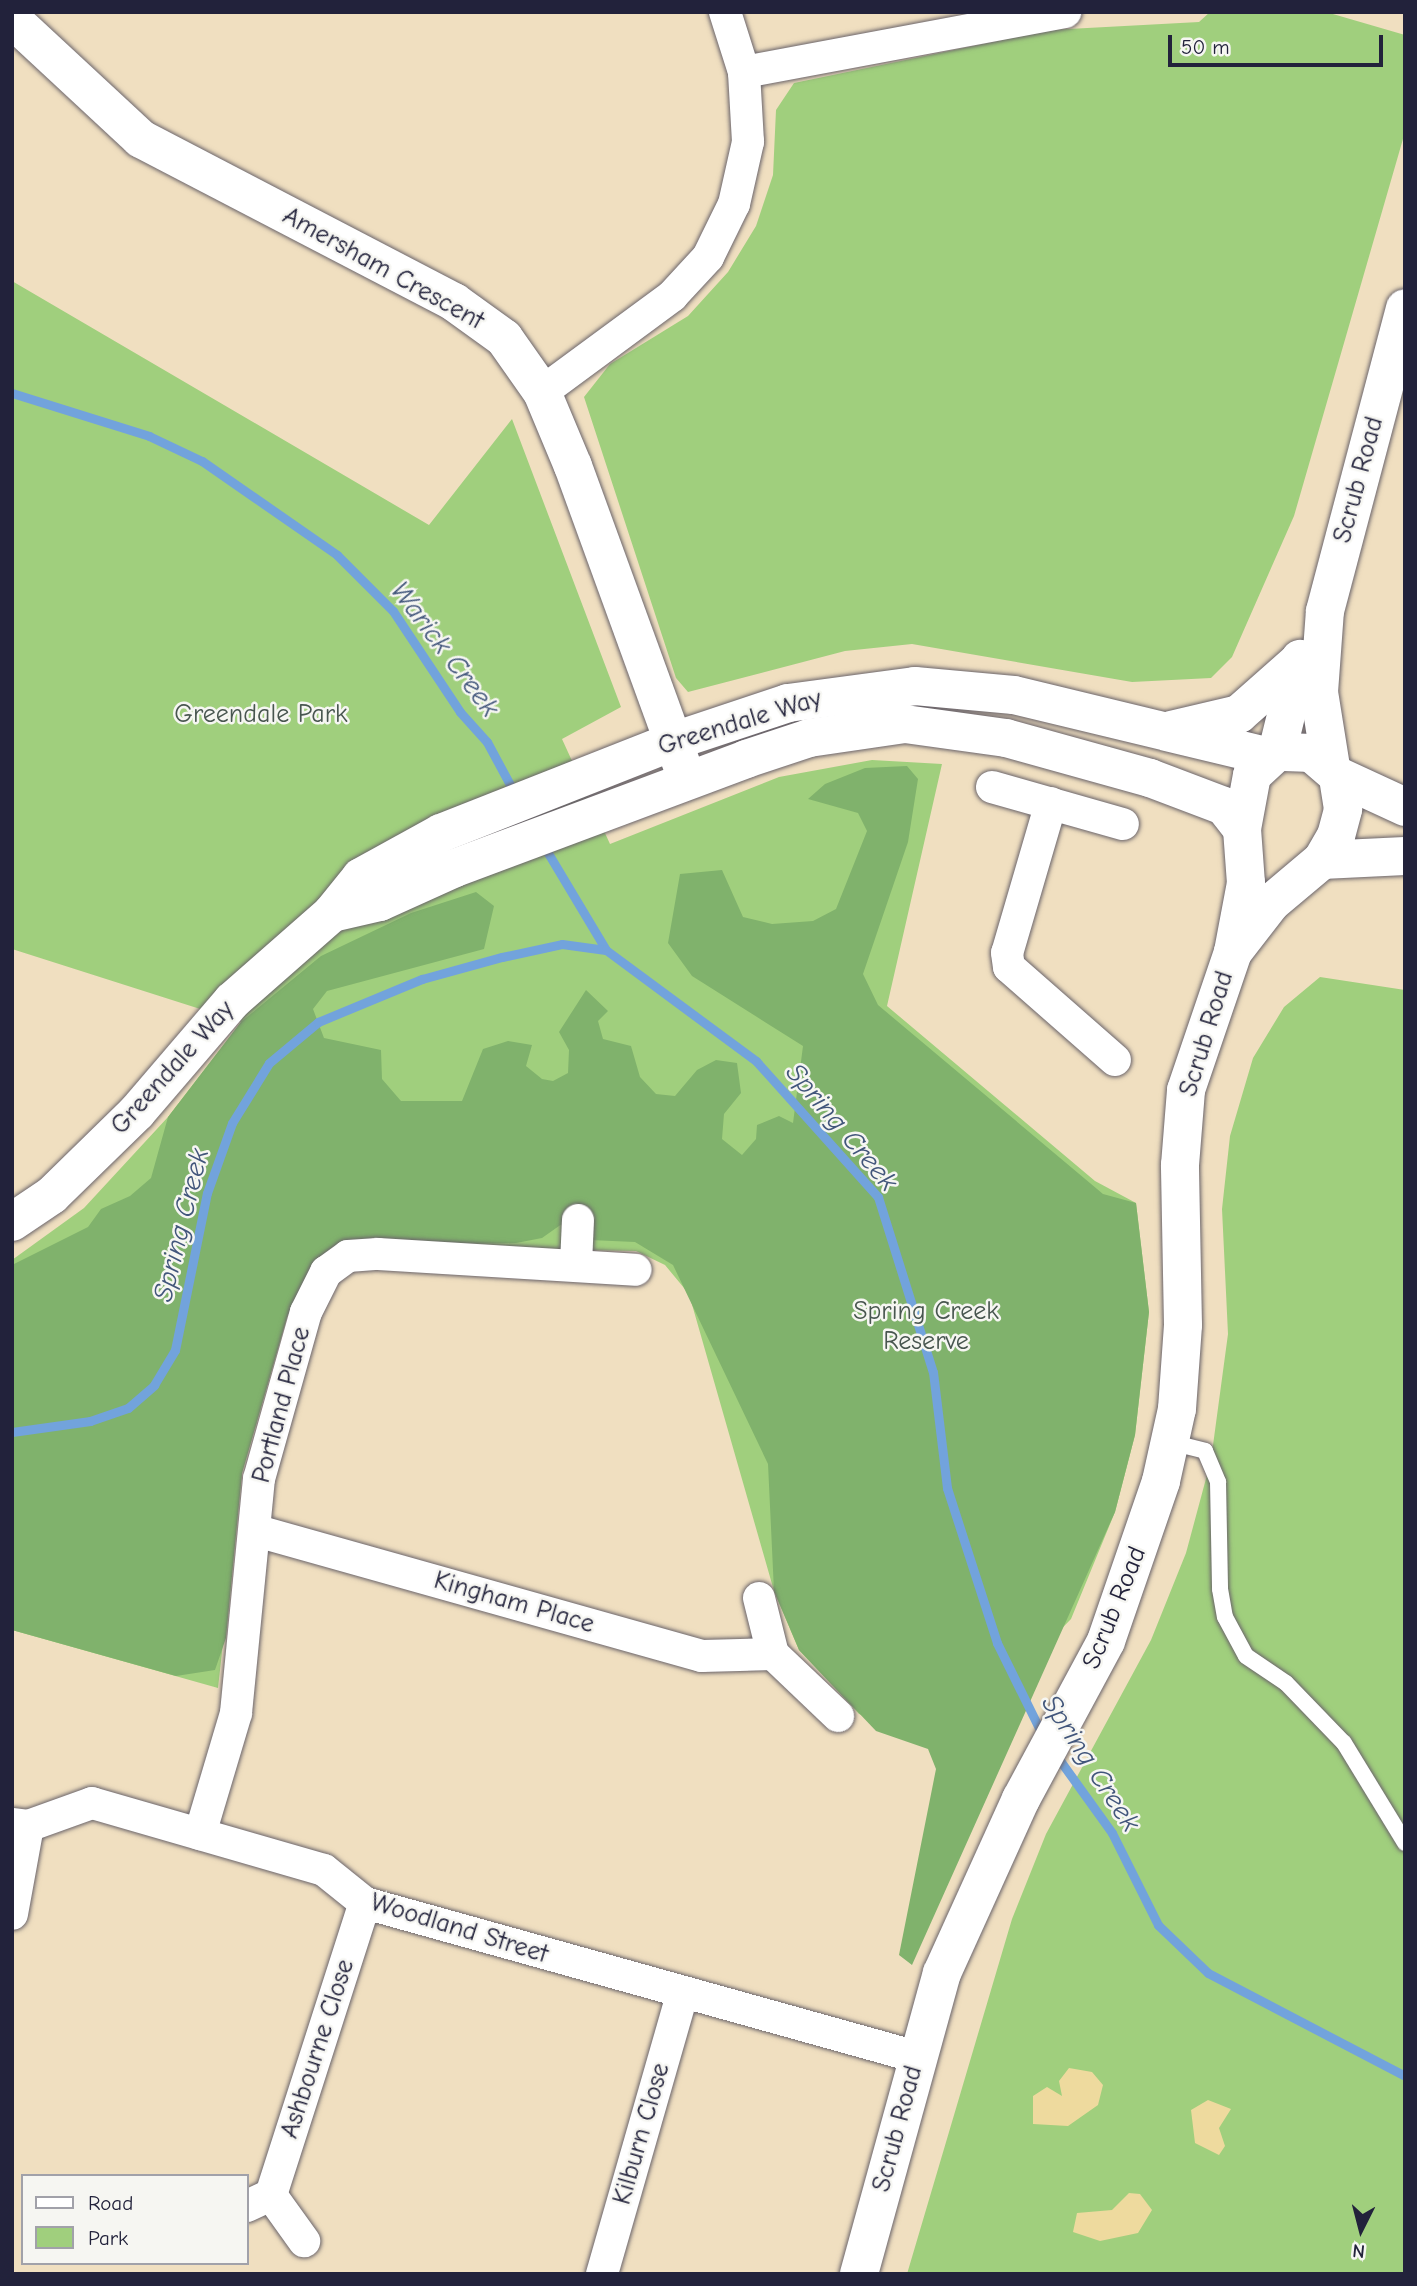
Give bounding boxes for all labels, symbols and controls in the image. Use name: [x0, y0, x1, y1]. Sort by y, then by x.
scale bar: [1172, 21, 1387, 65]
text: 50 m: [1181, 35, 1230, 59]
street label: Amersham Crescent: [277, 201, 489, 337]
street label: Scrub Road: [1327, 414, 1391, 546]
water label: Warick Creek: [383, 575, 507, 723]
street label: Greendale Way: [654, 683, 826, 763]
park label: Greendale Park: [174, 699, 348, 731]
street label: Scrub Road: [1173, 968, 1241, 1100]
street label: Greendale Way: [105, 995, 241, 1141]
water label: Spring Creek: [779, 1056, 905, 1198]
water label: Spring Creek: [146, 1145, 216, 1305]
park label: Spring Creek Reserve: [853, 1296, 999, 1358]
street label: Portland Place: [246, 1324, 318, 1486]
street label: Scrub Road: [1076, 1542, 1154, 1674]
street label: Kingham Place: [430, 1565, 598, 1641]
water label: Spring Creek: [1034, 1688, 1148, 1838]
street label: Woodland Street: [367, 1887, 551, 1971]
street label: Ashbourne Close: [274, 1956, 362, 2142]
street label: Kilburn Close: [607, 2060, 677, 2208]
street label: Scrub Road: [866, 2063, 930, 2195]
legend: [21, 2174, 248, 2265]
text: Road: [88, 2191, 133, 2215]
north arrow: [1326, 2195, 1396, 2265]
text: Park: [88, 2226, 128, 2250]
text: N: [1352, 2239, 1366, 2262]

